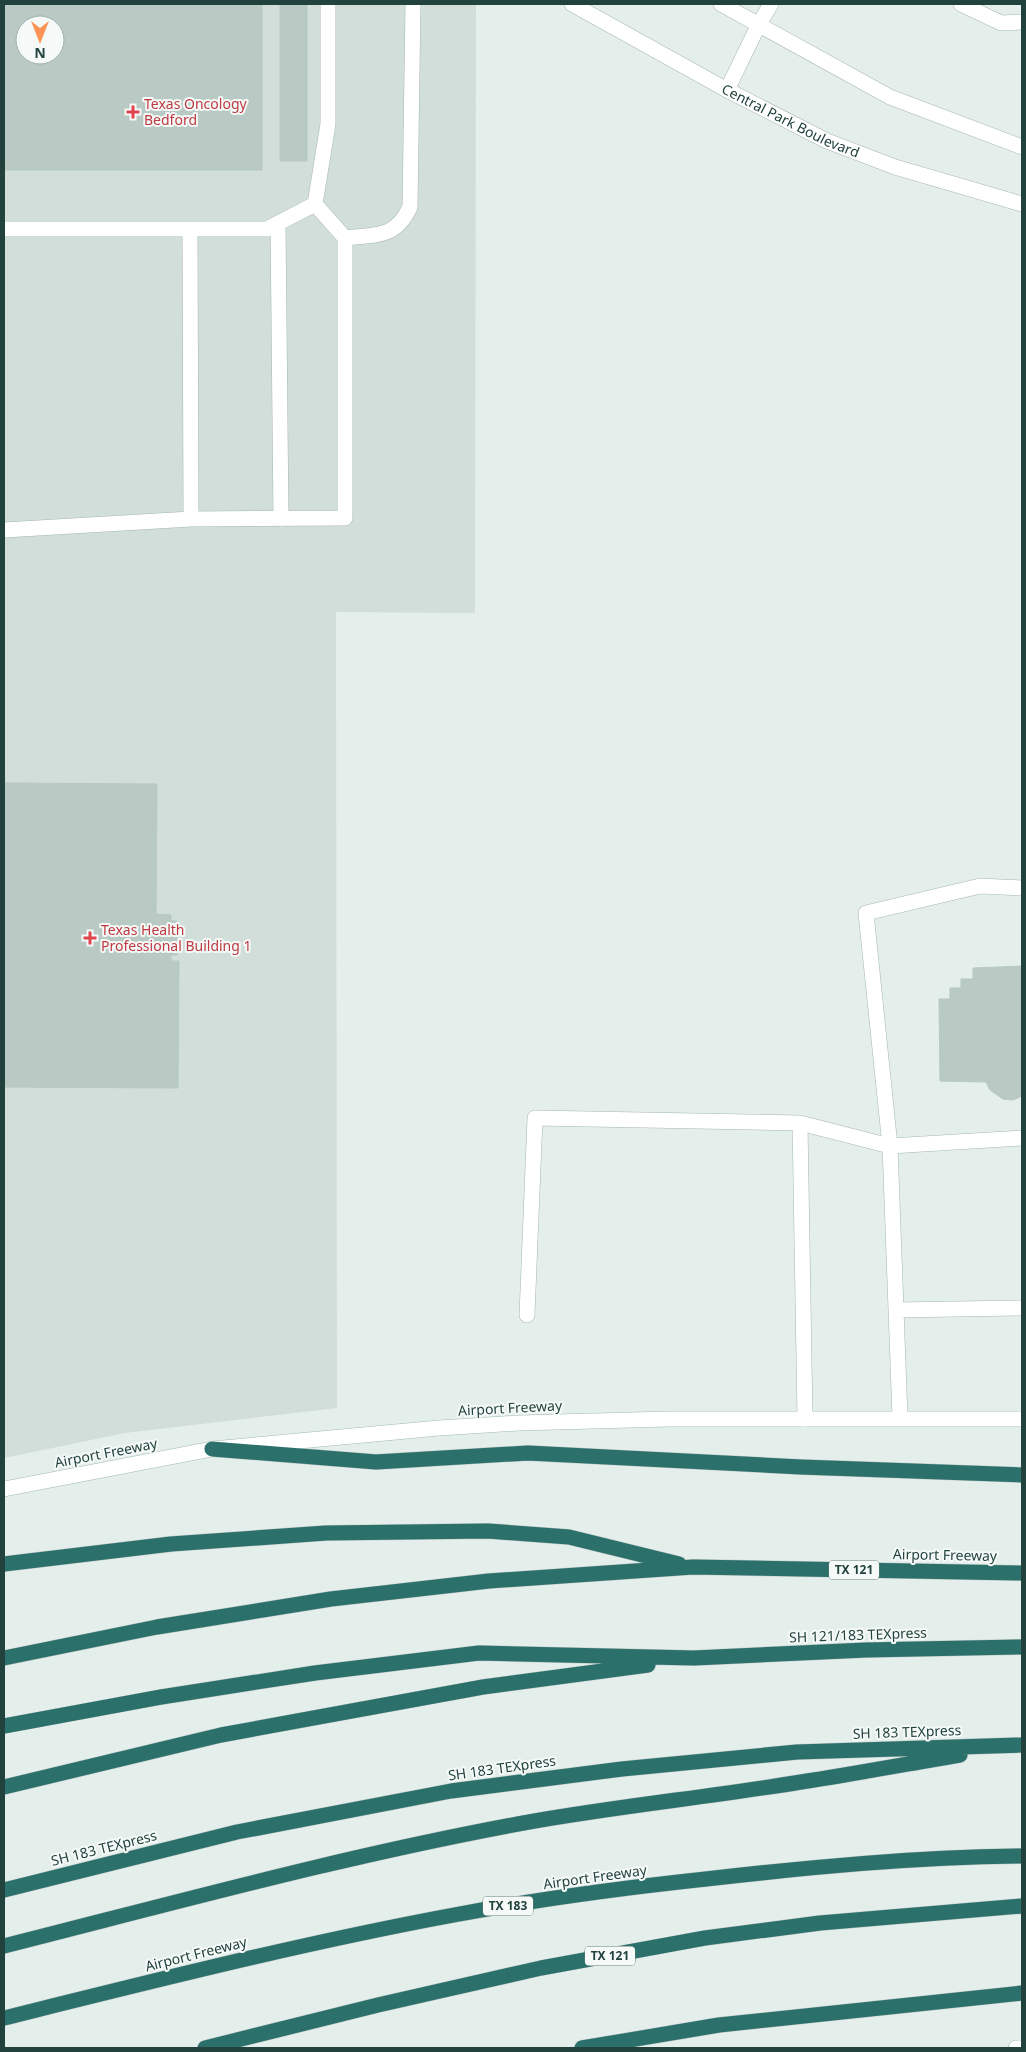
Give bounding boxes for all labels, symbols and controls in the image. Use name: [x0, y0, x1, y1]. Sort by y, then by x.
north arrow: [15, 15, 65, 65]
text: N: [34, 44, 46, 63]
street label: Central Park Boulevard: [718, 79, 862, 162]
place label: Texas Oncology Bedford: [144, 94, 247, 129]
marker: Texas Oncology Bedford: [126, 105, 140, 119]
place label: Texas Health Professional Building 1: [101, 920, 252, 955]
marker: Texas Health Professional Building 1: [83, 931, 97, 945]
street label: Airport Freeway: [457, 1395, 563, 1420]
street label: Airport Freeway: [53, 1433, 160, 1472]
street label: Airport Freeway: [893, 1544, 998, 1565]
road number: TX 121: [829, 1560, 879, 1580]
street label: SH 121/183 TEXpress: [789, 1623, 927, 1646]
street label: SH 183 TEXpress: [852, 1720, 962, 1743]
street label: SH 183 TEXpress: [447, 1751, 557, 1784]
street label: SH 183 TEXpress: [49, 1825, 159, 1870]
street label: Airport Freeway: [542, 1860, 649, 1893]
road number: TX 183: [483, 1896, 533, 1915]
street label: Airport Freeway: [143, 1931, 250, 1975]
road number: TX 121: [585, 1946, 635, 1965]

